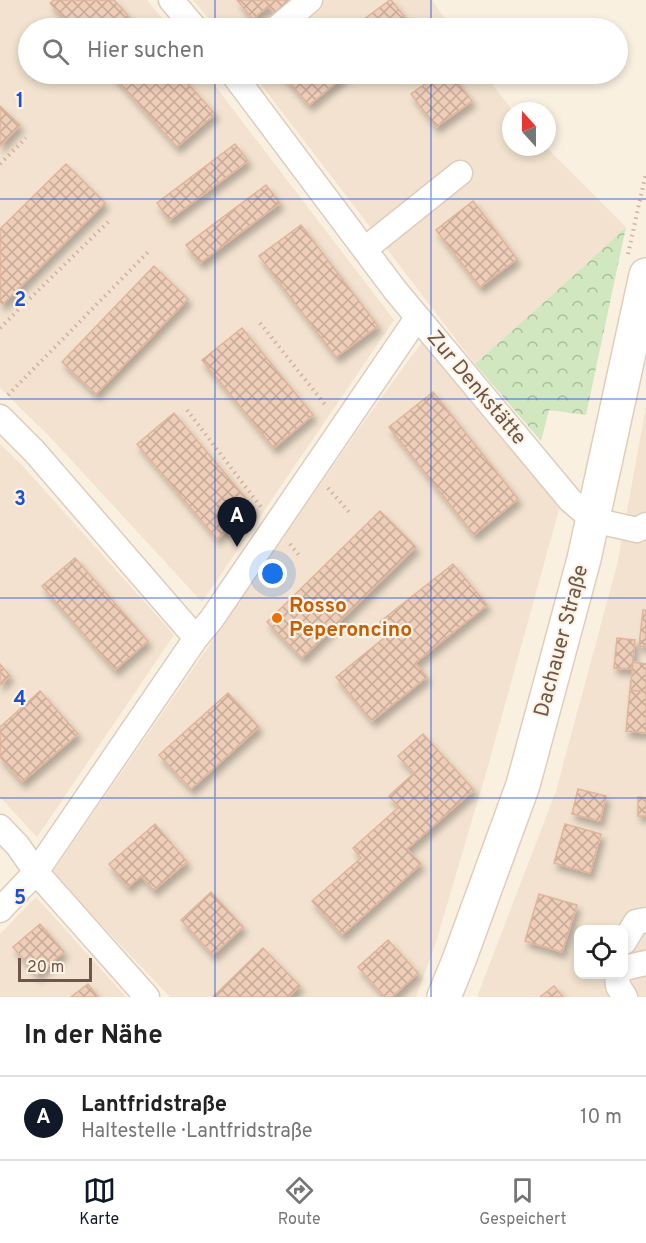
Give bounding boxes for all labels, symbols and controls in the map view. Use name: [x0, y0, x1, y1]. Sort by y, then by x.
search box: [18, 18, 628, 84]
icon: search: [39, 35, 72, 68]
text: Hier suchen: [87, 38, 204, 65]
text: 1: [16, 89, 24, 115]
north arrow: [502, 102, 556, 156]
text: 2: [14, 288, 26, 314]
street label: Zur Denkstätte: [420, 325, 532, 451]
text: 3: [14, 487, 26, 513]
pin: A: [218, 498, 256, 547]
your location: [258, 559, 287, 588]
street label: Dachauer Straße: [529, 562, 595, 720]
place label: Rosso Peperoncino: [289, 593, 412, 644]
marker: Rosso Peperoncino: [270, 611, 284, 625]
text: 4: [14, 687, 26, 713]
text: 5: [14, 886, 26, 912]
map controls: [574, 925, 628, 979]
button: locate: [574, 925, 628, 979]
scale bar: [18, 955, 92, 982]
text: 20 m: [27, 958, 64, 978]
text: In der Nähe: [24, 1020, 163, 1053]
text: Lantfridstraße: [81, 1092, 227, 1119]
text: A: [36, 1105, 51, 1131]
text: 10 m: [580, 1105, 622, 1131]
text: Haltestelle · Lantfridstraße: [81, 1119, 313, 1145]
tab: Karte: [79, 1174, 119, 1230]
tab: Route: [278, 1174, 321, 1230]
tab: Gespeichert: [479, 1174, 567, 1230]

